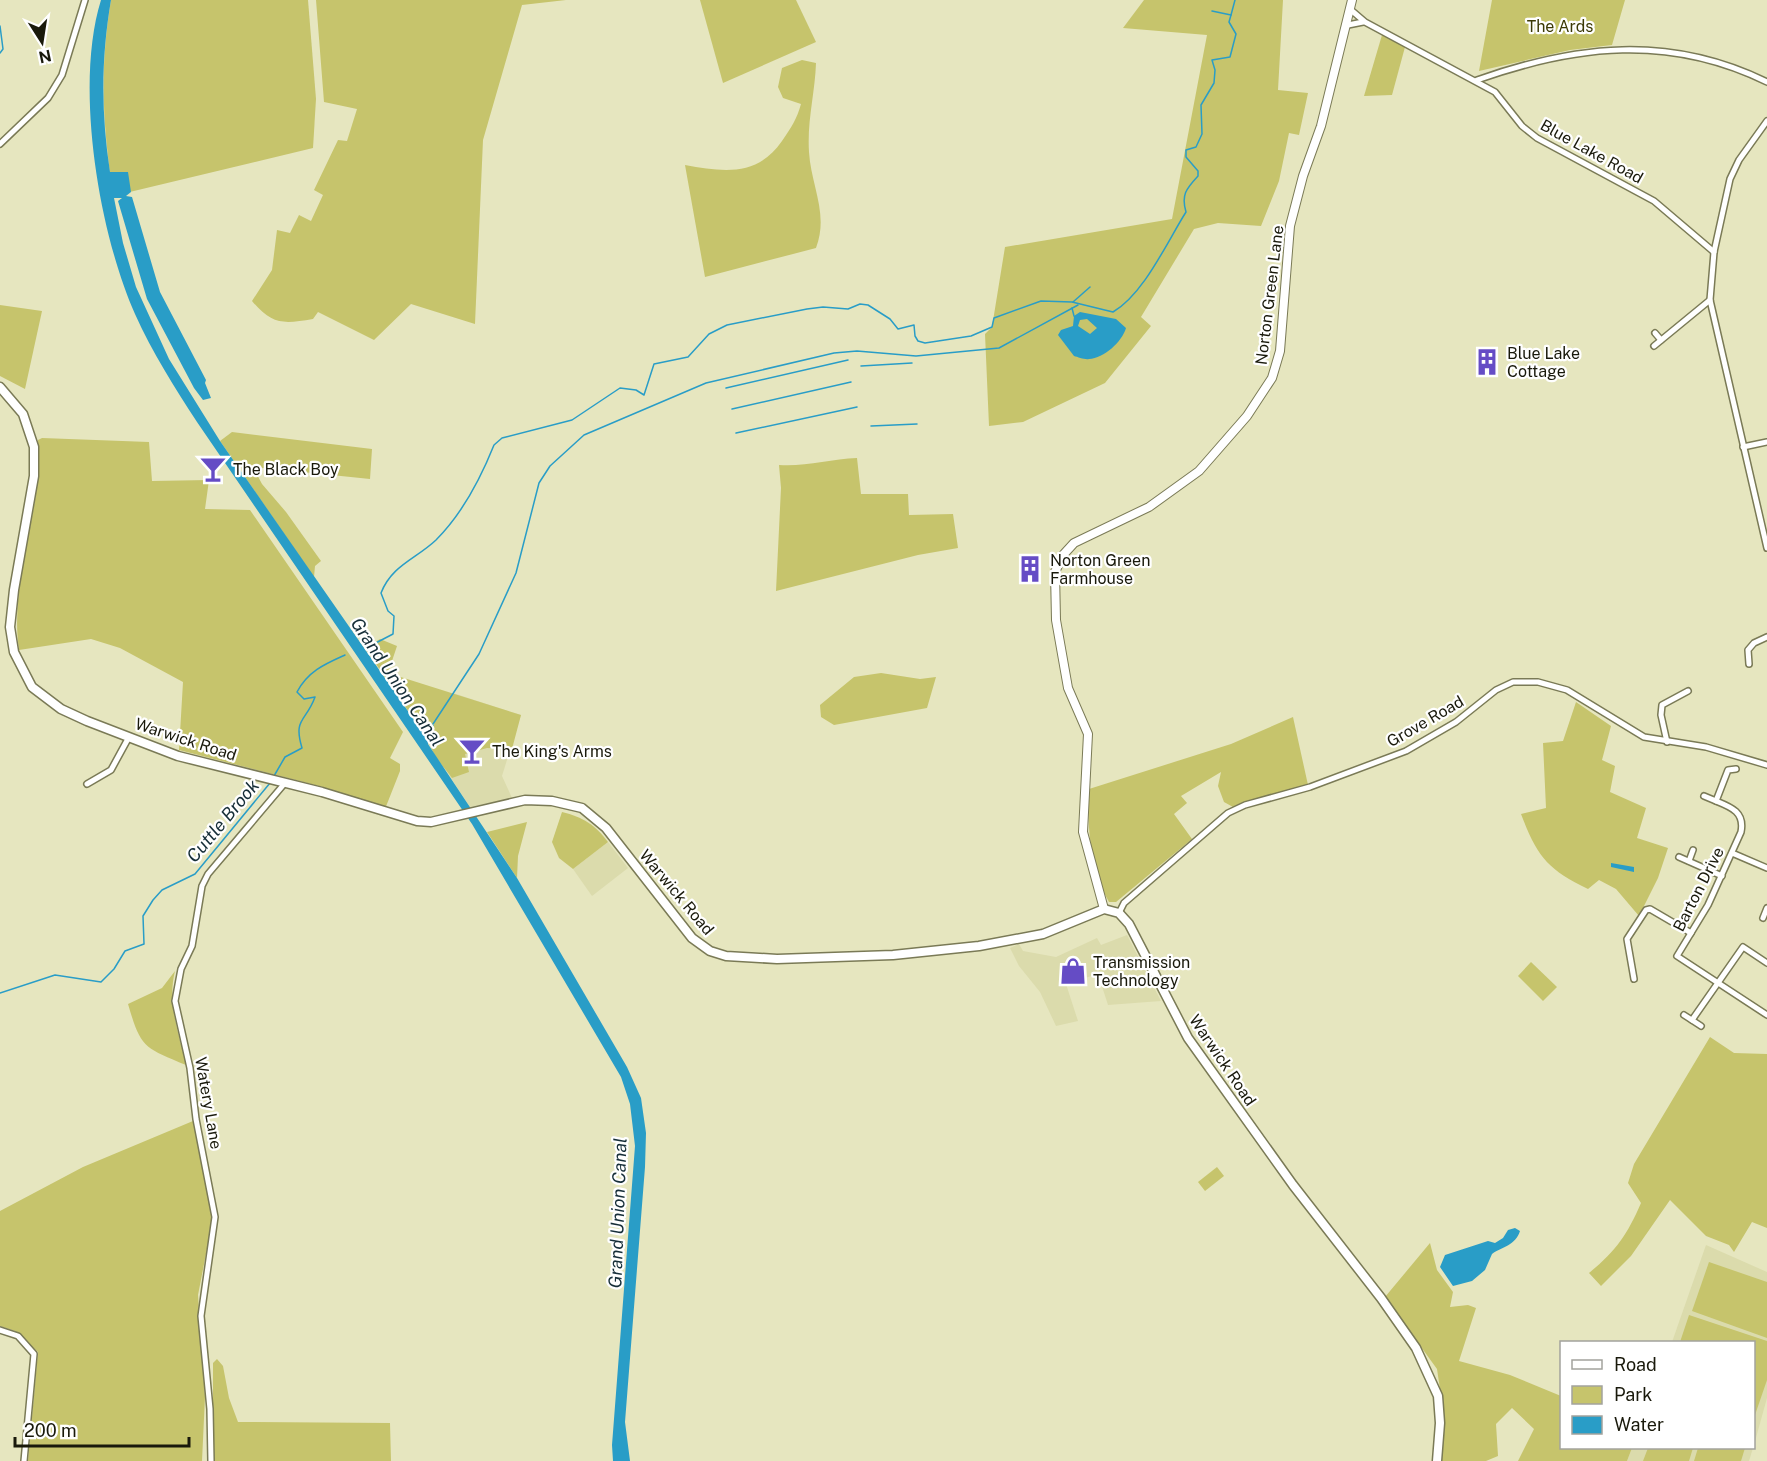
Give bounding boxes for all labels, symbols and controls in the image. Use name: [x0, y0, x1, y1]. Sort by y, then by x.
north arrow: [12, 12, 72, 72]
park label: The Ards: [1527, 17, 1593, 36]
text: N: [37, 46, 53, 67]
street label: Blue Lake Road: [1537, 115, 1646, 188]
street label: Norton Green Lane: [1252, 224, 1287, 366]
place label: Blue Lake Cottage: [1507, 344, 1580, 381]
building icon: Blue Lake Cottage: [1472, 347, 1502, 377]
bar icon: The Black Boy: [198, 454, 228, 484]
place label: The Black Boy: [233, 460, 339, 479]
place label: Norton Green Farmhouse: [1050, 551, 1150, 588]
building icon: Norton Green Farmhouse: [1015, 554, 1045, 584]
water label: Grand Union Canal: [347, 613, 448, 750]
street label: Grove Road: [1384, 692, 1467, 751]
street label: Warwick Road: [133, 714, 239, 765]
bar icon: The King's Arms: [457, 736, 487, 766]
place label: The King's Arms: [492, 742, 612, 761]
water label: Cuttle Brook: [182, 775, 263, 866]
street label: Barton Drive: [1669, 844, 1728, 935]
street label: Warwick Road: [635, 846, 718, 939]
place label: Transmission Technology: [1093, 953, 1190, 990]
shop icon: Transmission Technology: [1058, 956, 1088, 986]
street label: Warwick Road: [1185, 1011, 1260, 1109]
street label: Watery Lane: [191, 1056, 226, 1151]
water label: Grand Union Canal: [604, 1137, 631, 1289]
legend: [1560, 1341, 1755, 1449]
text: Road: [1614, 1354, 1657, 1375]
text: Park: [1614, 1384, 1652, 1405]
scale bar: [15, 1410, 189, 1448]
text: Water: [1614, 1414, 1664, 1435]
text: 200 m: [24, 1420, 77, 1441]

